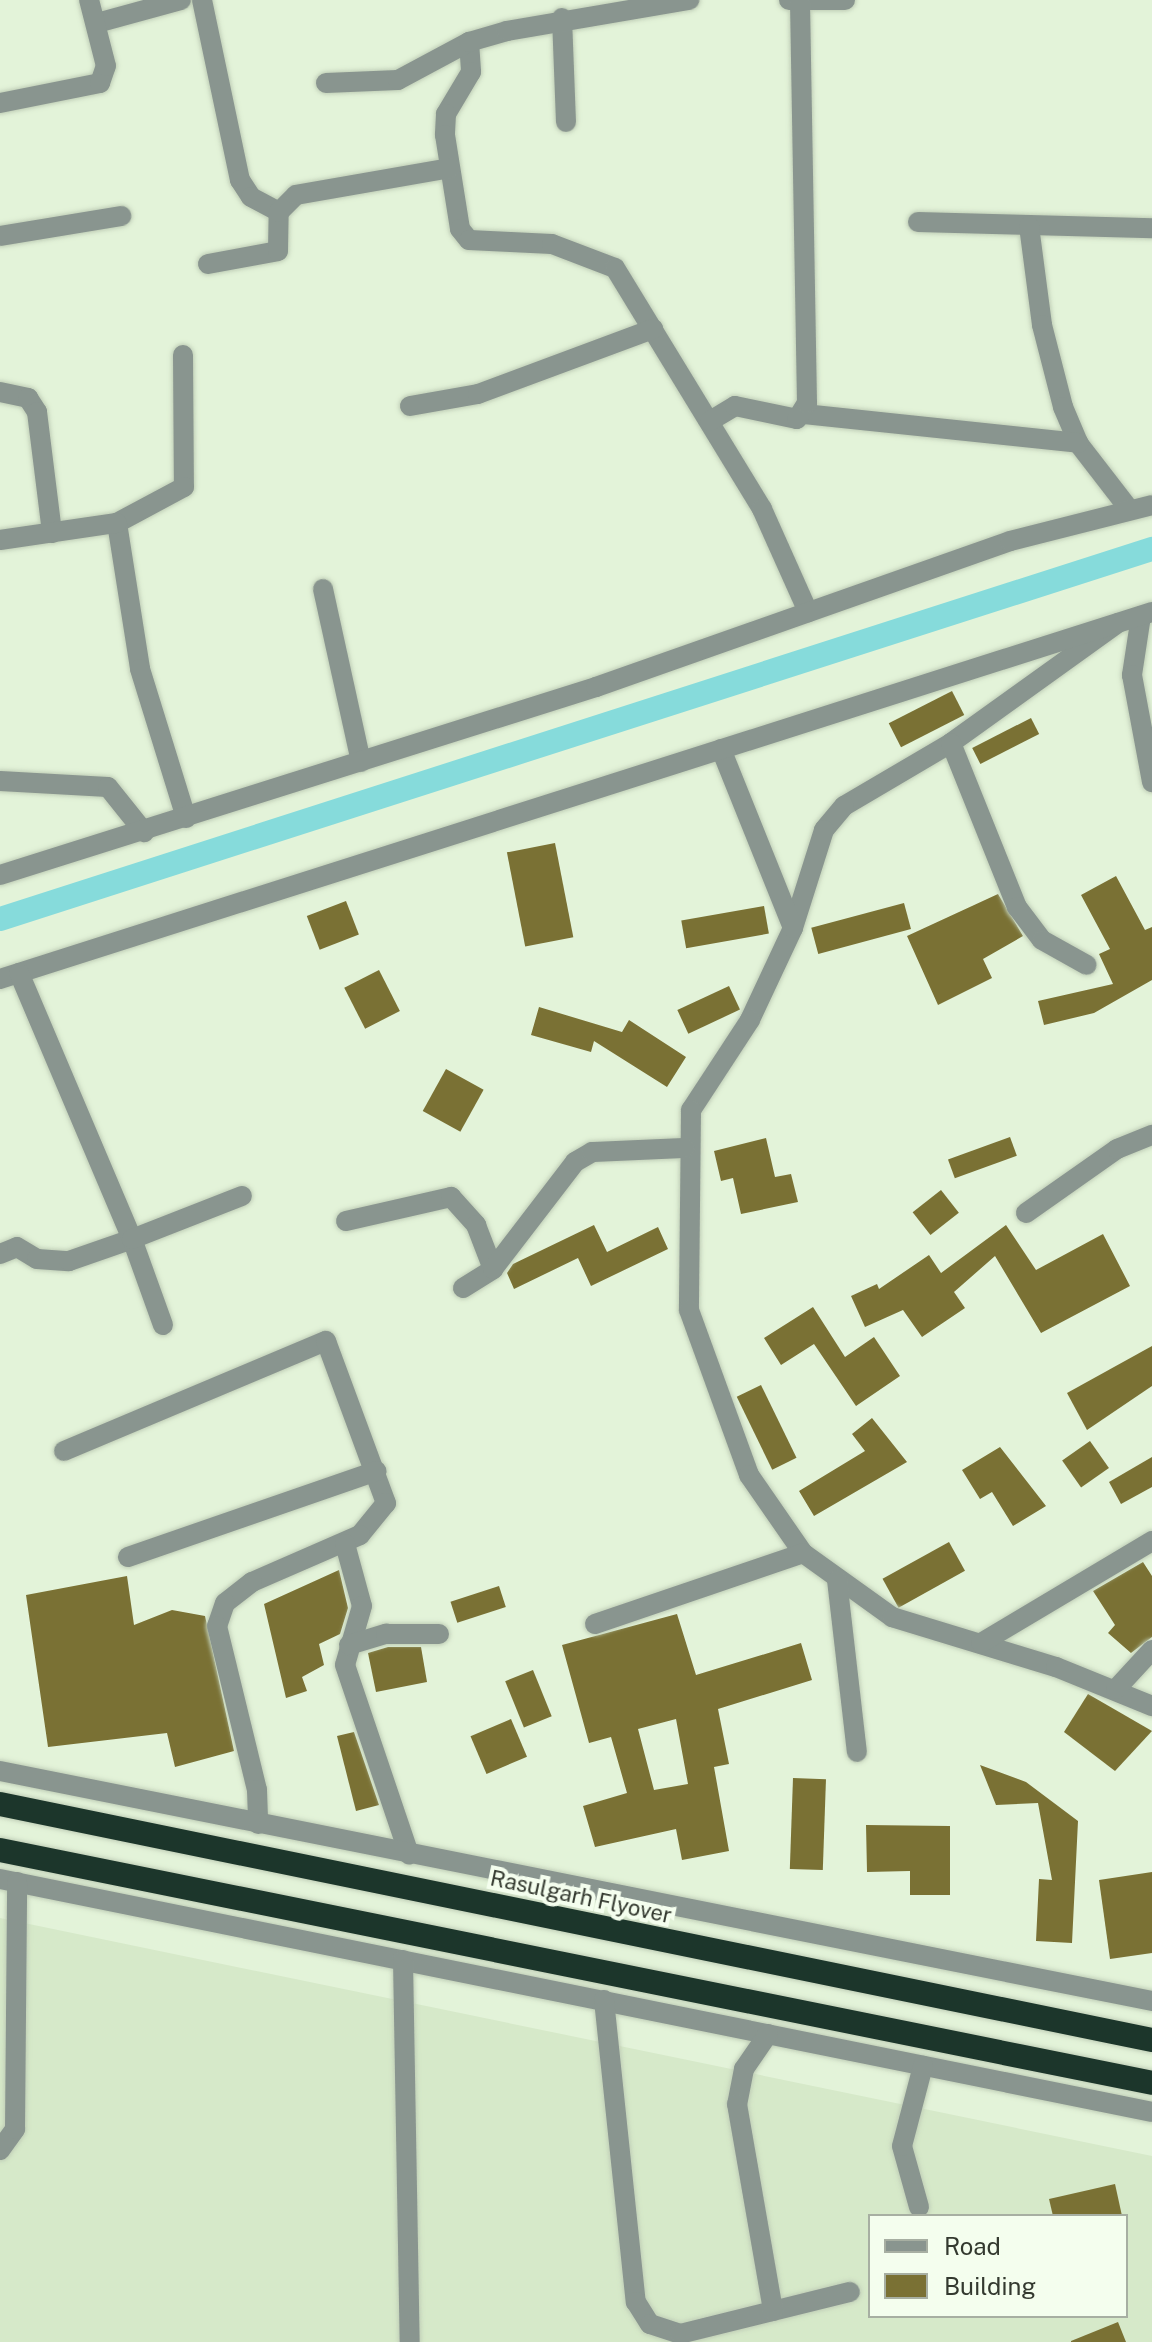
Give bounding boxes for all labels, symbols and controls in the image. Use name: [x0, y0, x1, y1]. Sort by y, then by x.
street label: Rasulgarh Flyover: [488, 1865, 674, 1929]
legend: [868, 2214, 1128, 2318]
text: Road: [944, 2232, 1001, 2260]
text: Building: [944, 2272, 1036, 2300]

